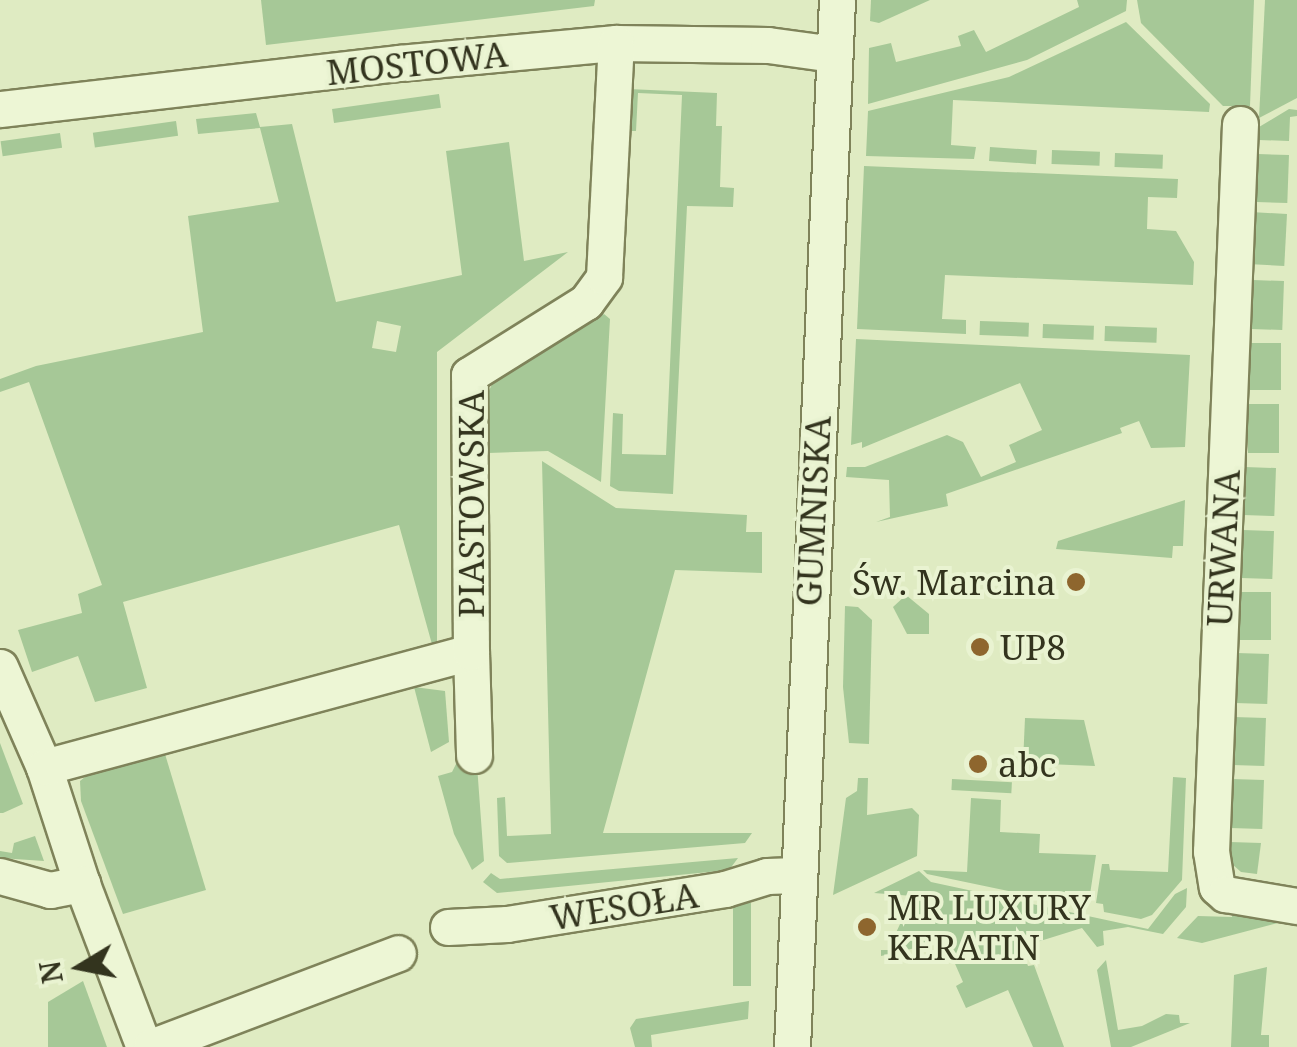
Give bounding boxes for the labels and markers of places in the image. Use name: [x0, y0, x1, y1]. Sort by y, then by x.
place label: Św. Marcina: [852, 561, 1056, 603]
marker: Św. Marcina: [1065, 571, 1087, 593]
place label: UP8: [1000, 626, 1066, 668]
marker: UP8: [969, 636, 991, 658]
place label: abc: [998, 743, 1056, 785]
marker: abc: [967, 753, 989, 775]
place label: MR LUXURY KERATIN: [887, 886, 1091, 968]
marker: MR LUXURY KERATIN: [856, 916, 878, 938]

